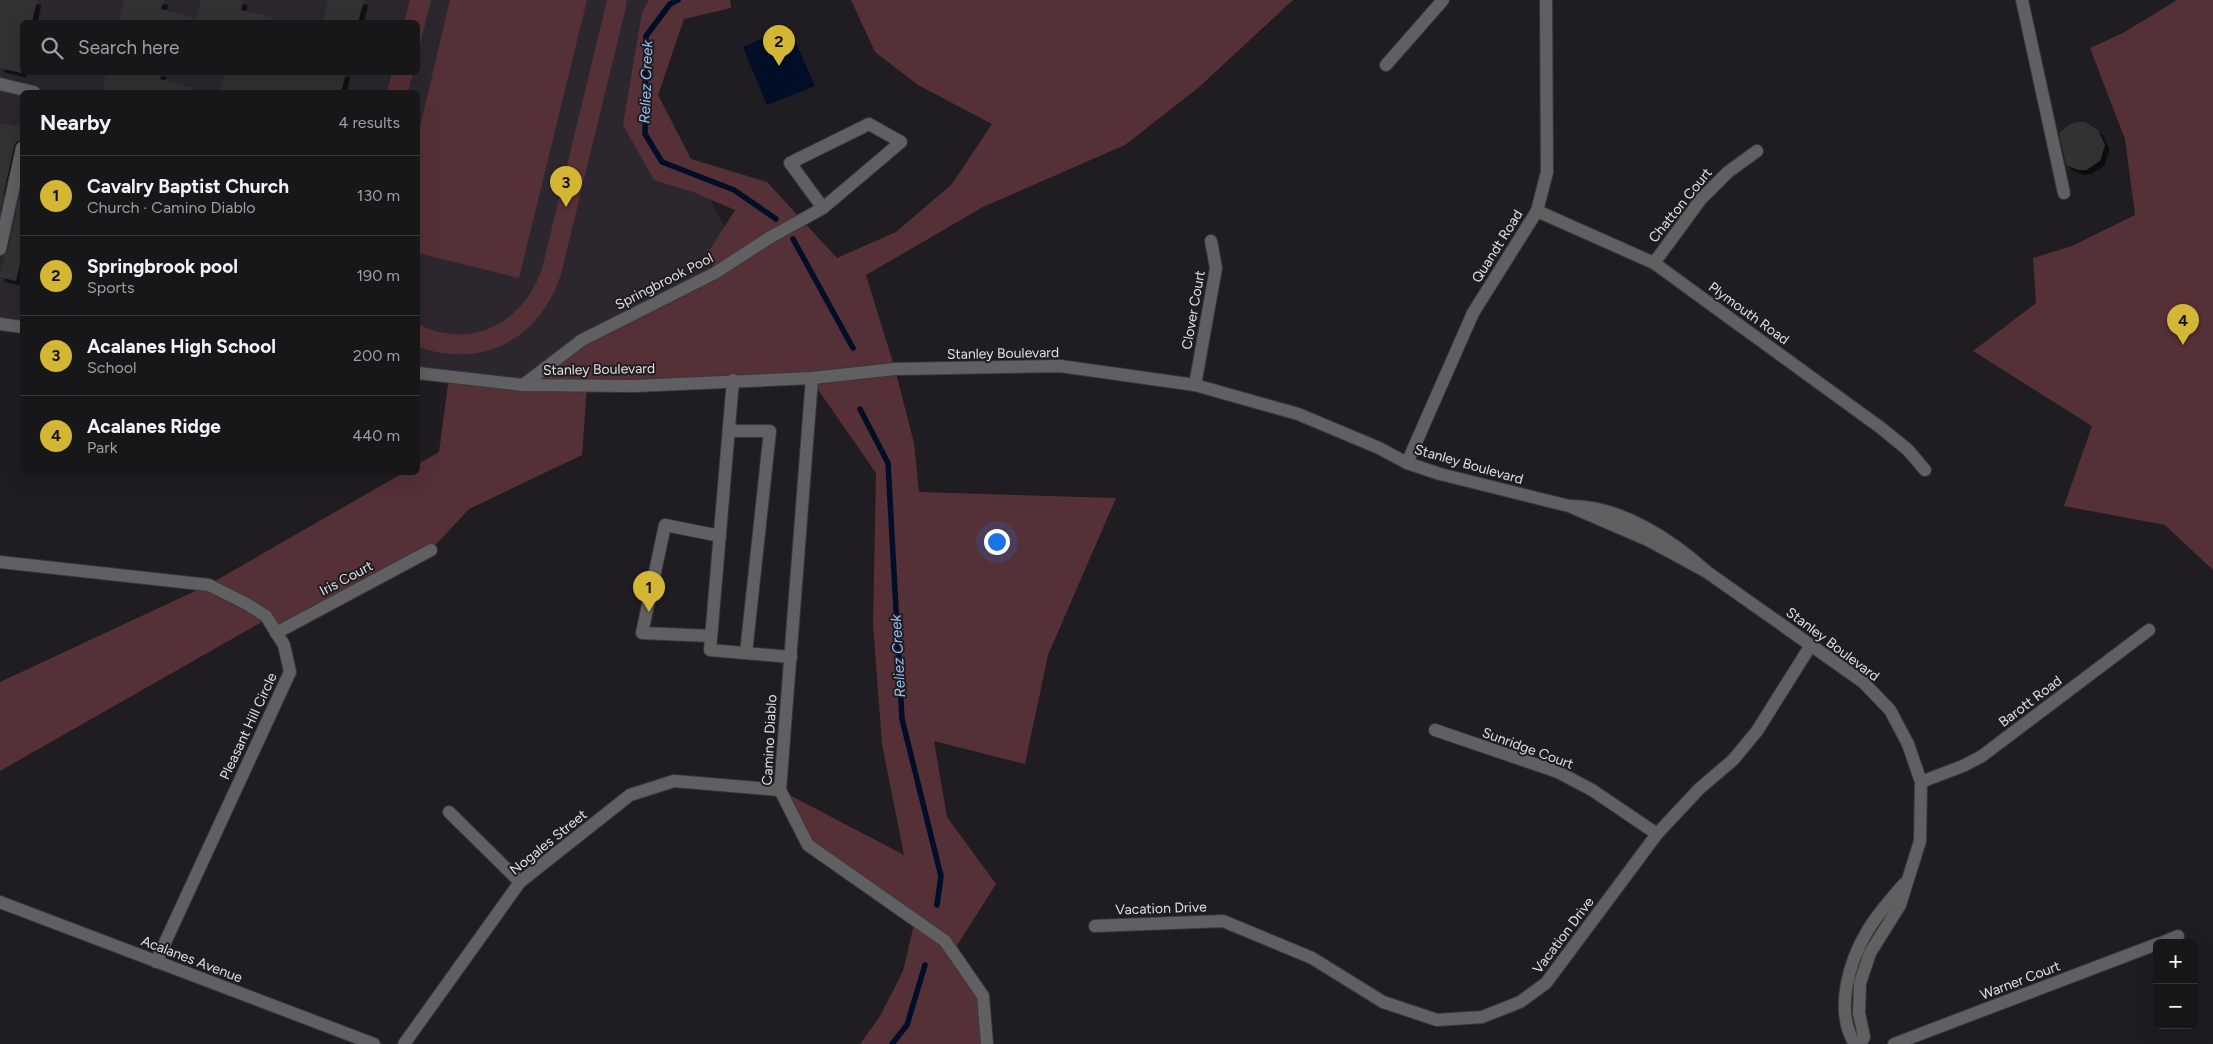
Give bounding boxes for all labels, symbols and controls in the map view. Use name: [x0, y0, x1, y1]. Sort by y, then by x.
search box: [20, 20, 420, 75]
pin: 2: [763, 25, 795, 66]
icon: search: [38, 34, 66, 62]
text: Search here: [78, 36, 180, 59]
water label: Reliez Creek: [636, 39, 656, 124]
text: Nearby: [40, 110, 111, 135]
text: 4 results: [339, 113, 400, 132]
street label: Chatton Court: [1645, 165, 1716, 246]
pin: 3: [550, 166, 582, 207]
text: Cavalry Baptist Church: [87, 175, 289, 198]
text: 1: [53, 186, 59, 205]
text: 130 m: [357, 186, 400, 205]
text: Church · Camino Diablo: [87, 198, 256, 217]
street label: Quandt Road: [1468, 207, 1527, 286]
street label: Springbrook Pool: [612, 249, 716, 313]
text: Springbrook pool: [87, 255, 238, 278]
text: 2: [51, 266, 61, 285]
text: 190 m: [357, 266, 400, 285]
street label: Clover Court: [1178, 269, 1209, 351]
text: Sports: [87, 278, 134, 297]
street label: Plymouth Road: [1705, 279, 1792, 348]
pin: 4: [2167, 304, 2199, 345]
text: Acalanes High School: [87, 335, 276, 358]
street label: Stanley Boulevard: [947, 344, 1059, 363]
text: 3: [52, 346, 60, 365]
text: 200 m: [353, 346, 400, 365]
text: School: [87, 358, 137, 377]
street label: Stanley Boulevard: [543, 360, 655, 379]
text: Acalanes Ridge: [87, 415, 221, 438]
text: 4: [51, 426, 61, 445]
text: 440 m: [352, 426, 400, 445]
text: Park: [87, 438, 117, 457]
street label: Stanley Boulevard: [1413, 441, 1525, 488]
your location: [984, 529, 1010, 555]
street label: Iris Court: [317, 557, 376, 600]
pin: 1: [633, 571, 665, 612]
street label: Stanley Boulevard: [1783, 604, 1883, 685]
water label: Reliez Creek: [887, 613, 909, 698]
street label: Pleasant Hill Circle: [216, 670, 281, 782]
street label: Barott Road: [1995, 672, 2065, 731]
street label: Camino Diablo: [759, 694, 780, 786]
street label: Sunridge Court: [1480, 724, 1576, 773]
street label: Nogales Street: [506, 806, 590, 879]
street label: Vacation Drive: [1529, 893, 1598, 977]
street label: Vacation Drive: [1115, 898, 1207, 919]
street label: Acalanes Avenue: [139, 932, 245, 987]
map controls: [2153, 939, 2198, 1029]
button: +: [2153, 939, 2198, 984]
street label: Warner Court: [1978, 957, 2063, 1004]
button: −: [2153, 984, 2198, 1029]

